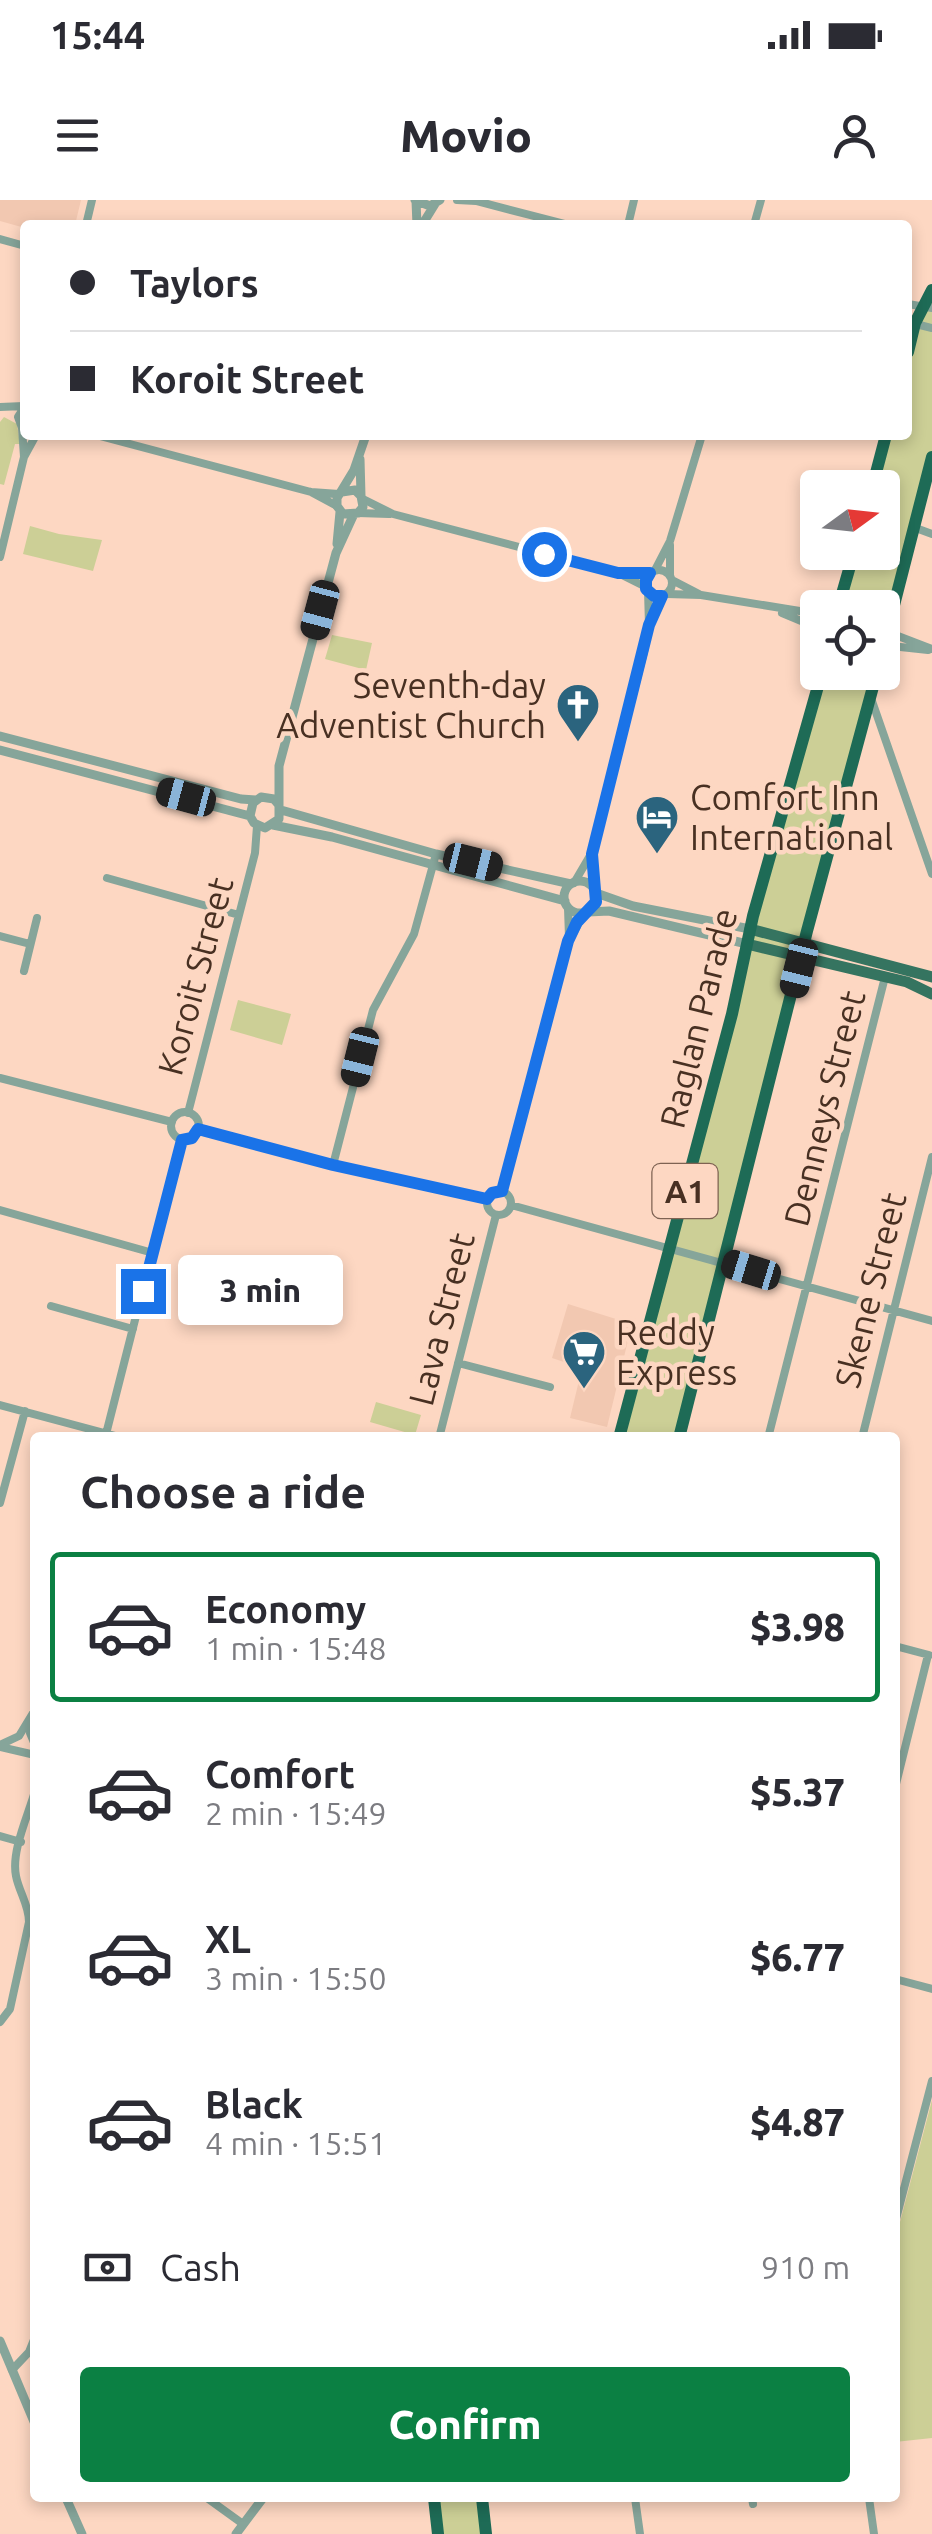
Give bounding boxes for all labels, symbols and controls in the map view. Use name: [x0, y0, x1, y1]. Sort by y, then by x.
text: 15:44: [50, 14, 145, 56]
icon: menu: [50, 108, 105, 163]
icon: person: [827, 108, 882, 163]
text: Movio: [400, 110, 532, 161]
text: Taylors: [130, 262, 259, 304]
text: Koroit Street: [130, 358, 364, 400]
north arrow: [800, 470, 900, 570]
map controls: [800, 470, 900, 690]
route start: [522, 532, 567, 577]
car: [298, 577, 342, 643]
button: locate: [800, 590, 900, 690]
place label: Seventh-day Adventist Church: [276, 665, 546, 745]
church icon: Seventh-day Adventist Church: [555, 682, 601, 743]
car: [153, 775, 219, 819]
place label: Comfort Inn International: [690, 777, 893, 857]
hotel icon: Comfort Inn International: [634, 794, 680, 855]
car: [440, 840, 506, 884]
street label: Koroit Street: [149, 873, 241, 1079]
street label: Raglan Parade: [651, 904, 745, 1132]
car: [777, 935, 821, 1001]
street label: Denneys Street: [775, 986, 873, 1230]
car: [338, 1024, 382, 1090]
road number: A1: [652, 1164, 718, 1218]
street label: Skene Street: [826, 1188, 914, 1392]
street label: Lava Street: [400, 1228, 482, 1410]
car: [718, 1247, 784, 1293]
callout: 3 min: [178, 1256, 343, 1326]
route end: [121, 1269, 166, 1314]
text: 3 min: [220, 1272, 301, 1308]
place label: Reddy Express: [616, 1312, 737, 1392]
supermarket icon: Reddy Express: [561, 1329, 607, 1390]
text: Choose a ride: [80, 1466, 366, 1517]
icon: car: [85, 1582, 175, 1672]
text: Economy: [205, 1588, 366, 1630]
text: $3.98: [750, 1606, 845, 1648]
text: 1 min · 15:48: [205, 1630, 387, 1666]
icon: car: [85, 1747, 175, 1837]
text: Comfort: [205, 1753, 355, 1795]
text: $5.37: [750, 1771, 845, 1813]
text: 2 min · 15:49: [205, 1795, 387, 1831]
icon: car: [85, 1912, 175, 2002]
text: XL: [205, 1918, 251, 1960]
text: $6.77: [750, 1936, 845, 1978]
text: 3 min · 15:50: [205, 1960, 387, 1996]
icon: car: [85, 2077, 175, 2167]
text: Black: [205, 2083, 303, 2125]
text: $4.87: [750, 2101, 845, 2143]
text: 4 min · 15:51: [205, 2125, 387, 2161]
icon: cash: [80, 2240, 135, 2295]
text: Cash: [160, 2246, 241, 2288]
text: 910 m: [761, 2249, 850, 2285]
button: Confirm: [80, 2367, 850, 2482]

